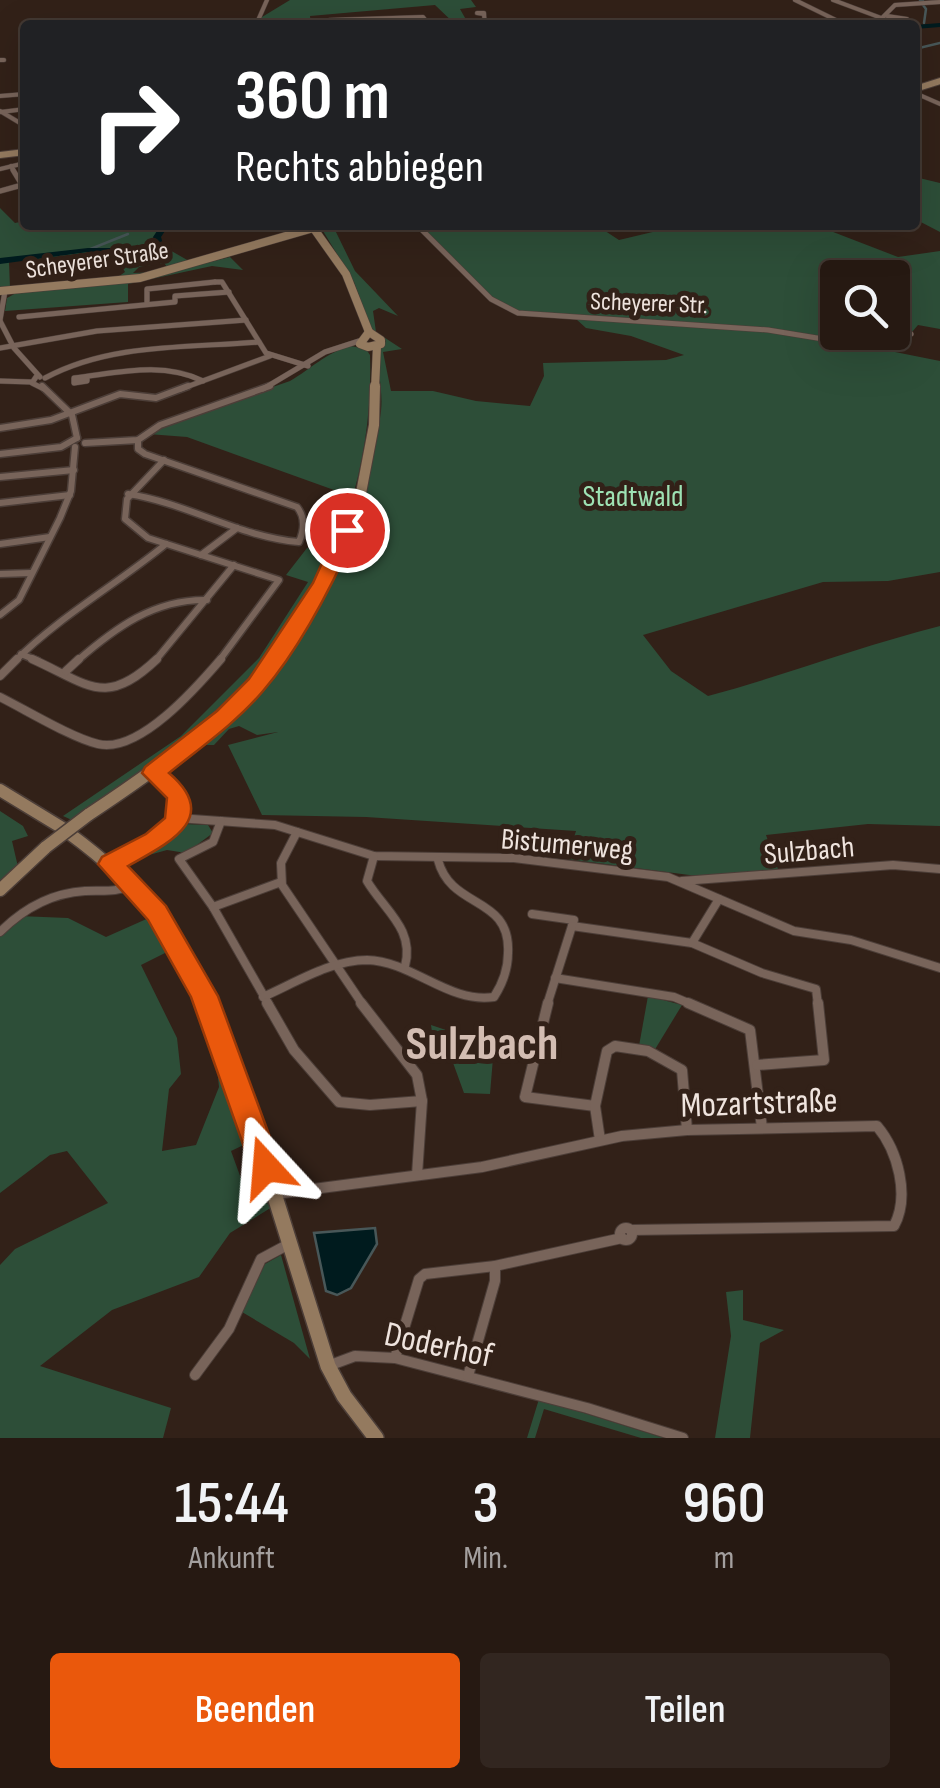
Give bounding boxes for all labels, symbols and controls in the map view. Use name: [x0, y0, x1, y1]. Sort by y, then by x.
text: 360 m: [235, 55, 390, 139]
icon: right: [70, 60, 200, 190]
text: Rechts abbiegen: [235, 140, 484, 195]
street label: Scheyerer Straße: [24, 235, 171, 286]
map controls: [820, 260, 910, 350]
button: search: [820, 260, 910, 350]
street label: Scheyerer Str.: [590, 286, 708, 321]
park label: Stadtwald: [582, 479, 684, 515]
pin: [305, 488, 390, 573]
icon: arrive: [320, 503, 375, 558]
street label: Bistumerweg: [499, 821, 635, 869]
street label: Sulzbach: [762, 829, 856, 873]
district label: Sulzbach: [406, 1016, 558, 1073]
street label: Mozartstraße: [680, 1079, 838, 1128]
position arrow: [214, 1115, 318, 1219]
street label: Doderhof: [380, 1313, 498, 1378]
text: 15:44: [175, 1468, 289, 1540]
text: 3: [473, 1468, 499, 1540]
text: 960: [683, 1468, 765, 1540]
text: Ankunft: [189, 1539, 275, 1578]
text: Min.: [463, 1539, 508, 1578]
text: m: [714, 1539, 734, 1578]
button: Beenden: [50, 1653, 460, 1768]
button: Teilen: [480, 1653, 890, 1768]

